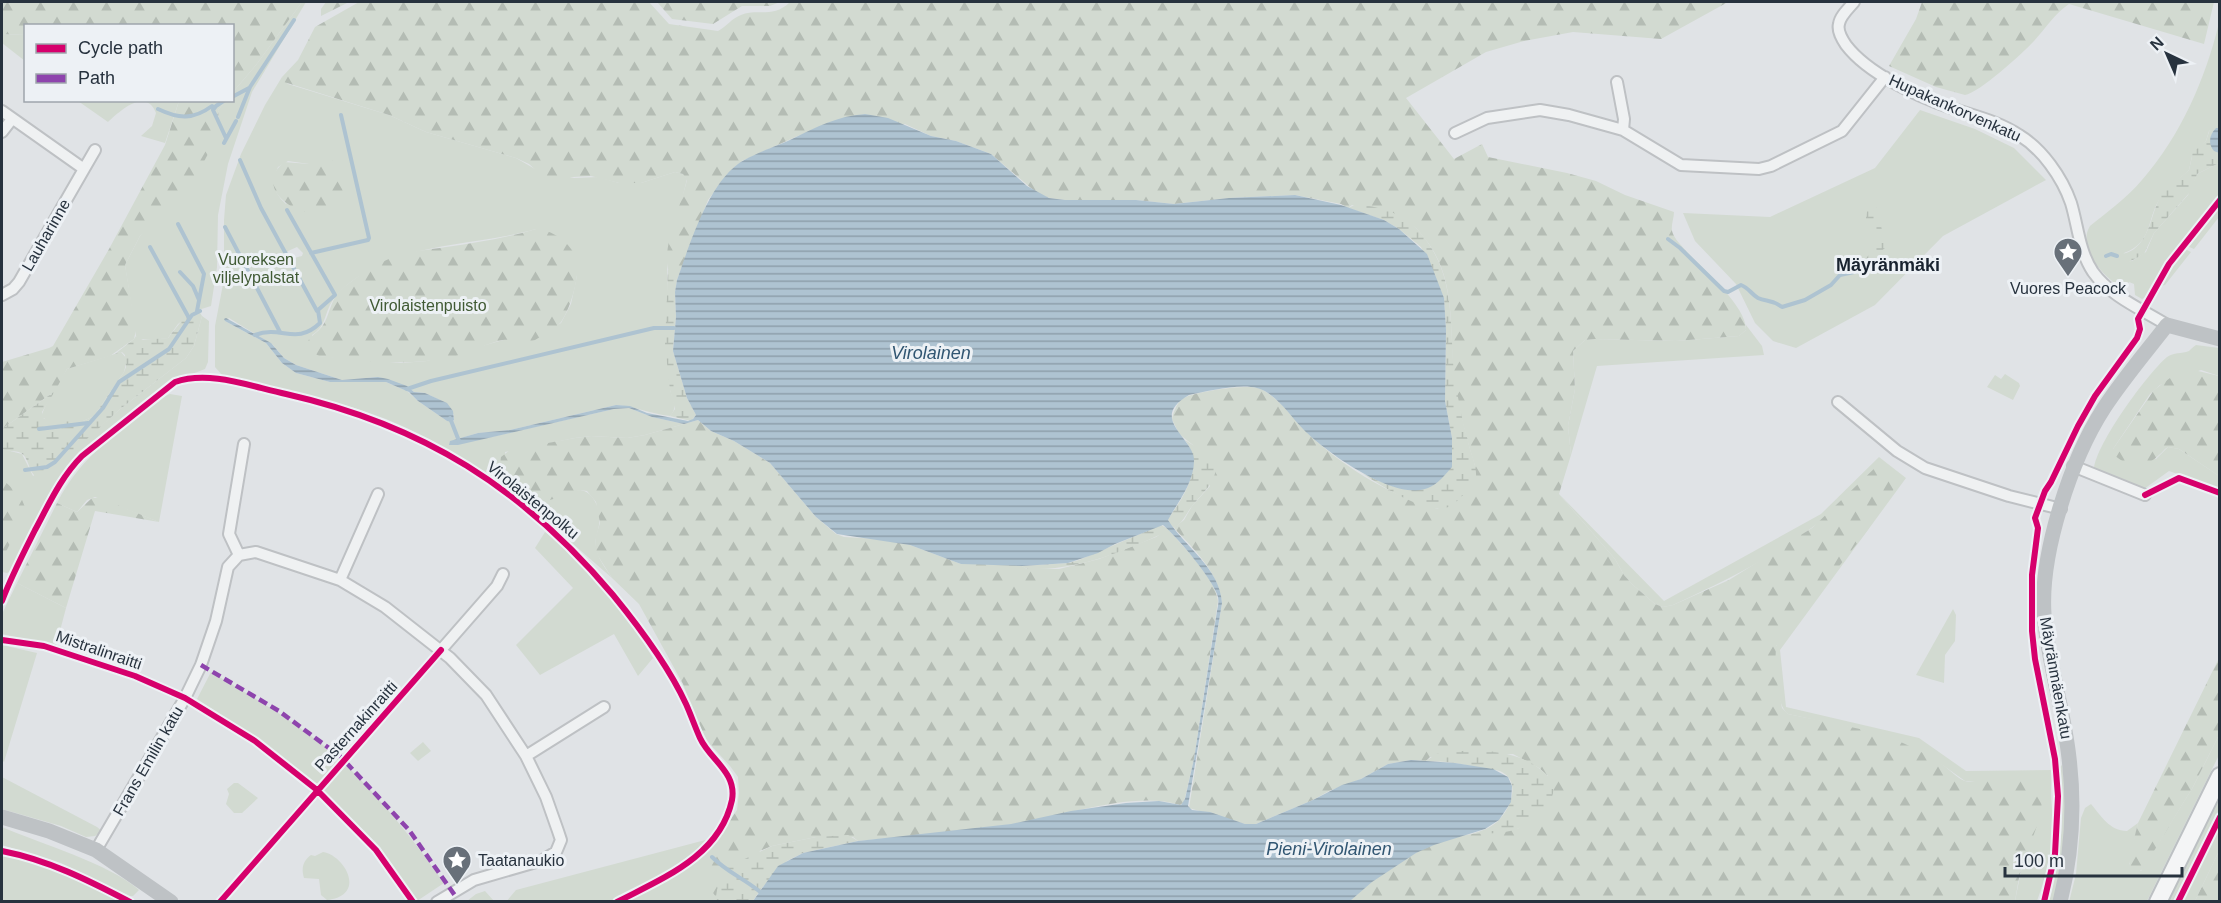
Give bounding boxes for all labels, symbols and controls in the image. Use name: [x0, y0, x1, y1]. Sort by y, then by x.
legend: [24, 24, 234, 102]
north arrow: [2137, 24, 2197, 84]
text: N: [2147, 33, 2167, 54]
text: Cycle path: [78, 38, 163, 58]
text: Path: [78, 68, 115, 88]
street label: Hupakankorvenkatu: [1887, 71, 2023, 145]
street label: Lauharinne: [19, 196, 73, 274]
place icon: Vuores Peacock: [2052, 236, 2084, 278]
park label: Vuoreksen viljelypalstat: [213, 251, 300, 286]
district label: Mäyränmäki: [1836, 255, 1940, 275]
place label: Vuores Peacock: [2010, 280, 2127, 297]
park label: Virolaistenpuisto: [369, 297, 487, 314]
water label: Virolainen: [891, 343, 971, 363]
street label: Virolaistenpolku: [484, 458, 582, 542]
street label: Mäyränmäenkatu: [2037, 616, 2075, 740]
street label: Mistralinraitti: [54, 627, 144, 673]
street label: Pasternakinraitti: [311, 678, 401, 774]
street label: Frans Emilin katu: [110, 703, 186, 819]
water label: Pieni-Virolainen: [1266, 839, 1392, 859]
scale bar: [2005, 840, 2182, 878]
place icon: Taatanaukio: [441, 844, 473, 886]
text: 100 m: [2014, 851, 2064, 871]
place label: Taatanaukio: [478, 852, 564, 869]

